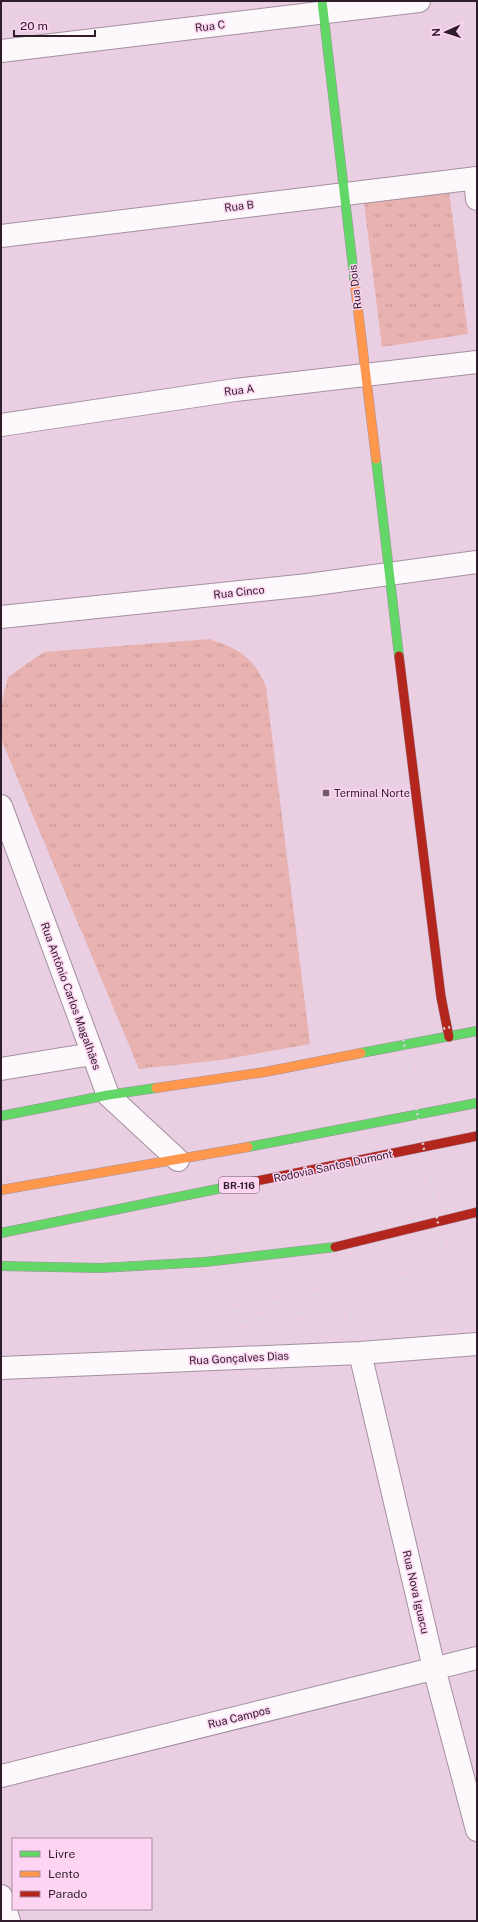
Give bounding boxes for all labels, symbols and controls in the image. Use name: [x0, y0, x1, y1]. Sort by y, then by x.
scale bar: [14, 12, 95, 38]
north arrow: [426, 12, 466, 52]
street label: Rua C: [194, 18, 226, 34]
text: 20 m: [20, 19, 48, 33]
text: N: [430, 28, 442, 37]
street label: Rua B: [223, 198, 255, 214]
street label: Rua Dois: [346, 264, 364, 310]
street label: Rua A: [223, 382, 255, 398]
street label: Rua Cinco: [213, 583, 265, 601]
place label: Terminal Norte: [334, 787, 410, 799]
marker: Terminal Norte: [321, 788, 331, 798]
street label: Rua Antônio Carlos Magalhães: [39, 921, 103, 1072]
street label: Rodovia Santos Dumont: [272, 1148, 394, 1184]
road number: BR-116: [219, 1177, 259, 1193]
street label: Rua Gonçalves Dias: [189, 1349, 290, 1368]
street label: Rua Nova Iguacu: [401, 1549, 431, 1635]
street label: Rua Campos: [207, 1703, 272, 1731]
legend: [12, 1838, 152, 1910]
text: Livre: [48, 1847, 76, 1861]
text: Lento: [48, 1867, 80, 1881]
text: Parado: [48, 1887, 87, 1901]

